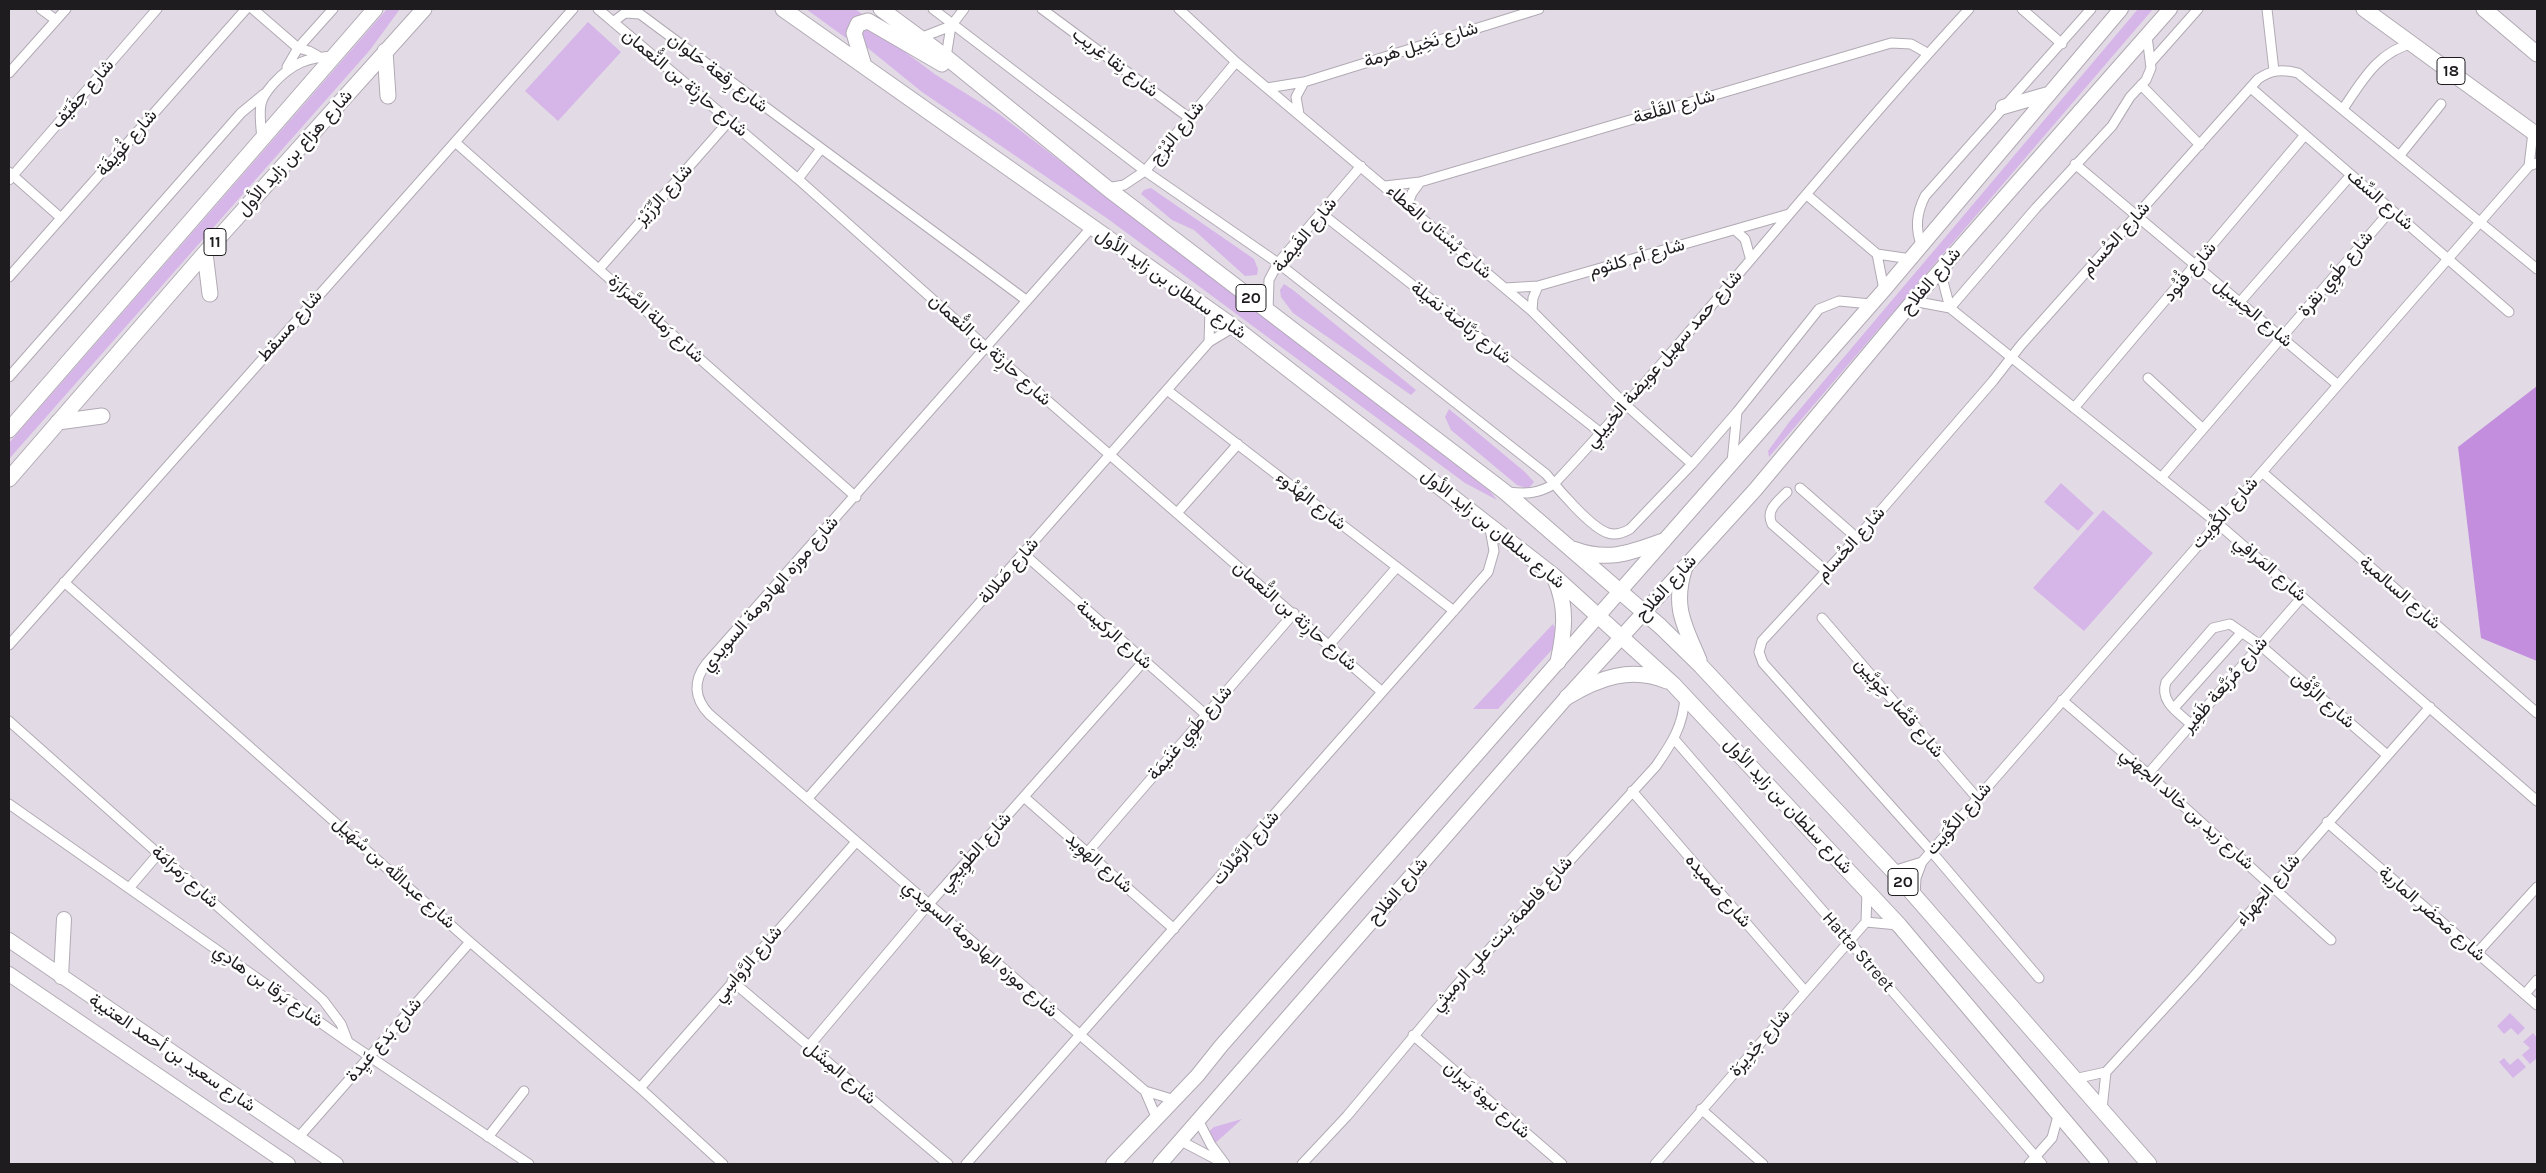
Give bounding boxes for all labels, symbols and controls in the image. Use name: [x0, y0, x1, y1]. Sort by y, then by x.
street label: شارع نَخِيل هَرمة: [1361, 17, 1481, 73]
street label: شارع حارِثة بن النُّعمان: [618, 24, 752, 142]
street label: شارع نِقا غِريب: [1068, 24, 1162, 102]
street label: شارع رِقعة حَلوان: [664, 28, 772, 118]
street label: شارع حِفَيّف: [47, 55, 119, 133]
road number: 18: [2437, 58, 2465, 84]
street label: شارع هزاع بن زايد الأول: [233, 85, 357, 221]
street label: شارع القَلْعة: [1631, 85, 1717, 129]
street label: شارع البُرْج: [1145, 97, 1209, 169]
street label: شارع غُوَيفَة: [92, 105, 162, 181]
street label: شارع الرِّزَيْز: [631, 160, 697, 230]
street label: شارع السِّف: [2342, 165, 2418, 235]
street label: شارع بُسْتَان العَطاء: [1382, 180, 1496, 284]
street label: شارع الفَيضة: [1268, 193, 1342, 277]
street label: شارع الحُسام: [2077, 197, 2155, 281]
street label: شارع سلطان بن زايد الأول: [1092, 224, 1250, 344]
street label: شارع طَوِي نِقرة: [2294, 227, 2378, 321]
road number: 11: [204, 228, 226, 256]
street label: شارع أم كلثوم: [1587, 234, 1687, 282]
street label: شارع فُنُود: [2159, 238, 2221, 306]
street label: شارع الفلاح: [1896, 243, 1966, 319]
street label: شارع حمد سهيل عويضة الخييلي: [1581, 266, 1747, 452]
street label: شارع رَملة الصَّرَارَة: [603, 270, 709, 368]
street label: شارع الحِسِيل: [2209, 274, 2297, 352]
street label: شارع رَبَّاضة نمَيلة: [1406, 277, 1516, 369]
road number: 20: [1236, 284, 1266, 312]
street label: شارع مسقط: [253, 286, 327, 366]
street label: شارع حارِثة بن النُّعمان: [924, 289, 1056, 411]
street label: شارع سلطان بن زايد الأول: [1417, 464, 1569, 594]
street label: شارع الهُدُوء: [1271, 467, 1351, 535]
street label: شارع الكُوَيت: [2187, 473, 2263, 553]
street label: شارع الحُسام: [1812, 502, 1890, 586]
street label: شارع موزه الهادومة السويدي: [697, 512, 843, 676]
street label: شارع المَرافِي: [2229, 531, 2311, 607]
street label: شارع صَلالة: [974, 533, 1044, 609]
street label: شارع الفلاح: [1631, 550, 1701, 626]
street label: شارع السالمية: [2355, 552, 2445, 634]
street label: شارع حارِثة بن النُّعمان: [1229, 556, 1361, 676]
street label: شارع الركيسة: [1071, 596, 1157, 674]
street label: شارع مُرَبَّعة ظَفِير: [2177, 632, 2273, 738]
street label: شارع قصَّار خِوِيَّين: [1850, 653, 1948, 763]
street label: شارع الزَّفْن: [2287, 667, 2359, 733]
street label: شارع طَوِي غنَيمَة: [1143, 681, 1237, 785]
street label: شارع سلطان بن زايد الأول: [1719, 733, 1857, 879]
street label: شارع زيد بن خالد الجهني: [2116, 743, 2258, 875]
street label: شارع الكُوَيت: [1922, 778, 1996, 860]
street label: شارع الرَّمْلاَت: [1208, 806, 1284, 890]
street label: شارع الطْوِيجِي: [934, 808, 1016, 896]
street label: شارع عبدالله بن سُهَيل: [328, 812, 460, 934]
street label: شارع الهَوِيد: [1061, 828, 1137, 898]
street label: شارع رَمرَامَة: [147, 841, 223, 913]
street label: شارع ضميده: [1680, 850, 1756, 932]
street label: شارع الجهراء: [2231, 850, 2305, 930]
street label: شارع فاطمة بنت علي الرميثي: [1427, 852, 1577, 1016]
street label: شارع الفلاح: [1363, 853, 1433, 929]
street label: شارع مَحضَر المارية: [2374, 862, 2490, 966]
road number: 20: [1888, 869, 1918, 896]
street label: شارع موزه الهادومة السويدي: [898, 876, 1062, 1022]
street label: Hatta Street: [1817, 908, 1899, 996]
street label: شارع الرَّواسِي: [709, 921, 787, 1007]
street label: شارع بَرقا بن هادِي: [209, 940, 327, 1032]
street label: شارع سعيد بن أحمد العتيبة: [84, 989, 260, 1117]
street label: شارع بَدع عَيِدة: [342, 993, 426, 1087]
street label: شارع جْدِيرَة: [1725, 1005, 1795, 1081]
street label: شارع المِشَل: [800, 1037, 880, 1109]
street label: شارع نيوة يَبران: [1439, 1057, 1535, 1143]

